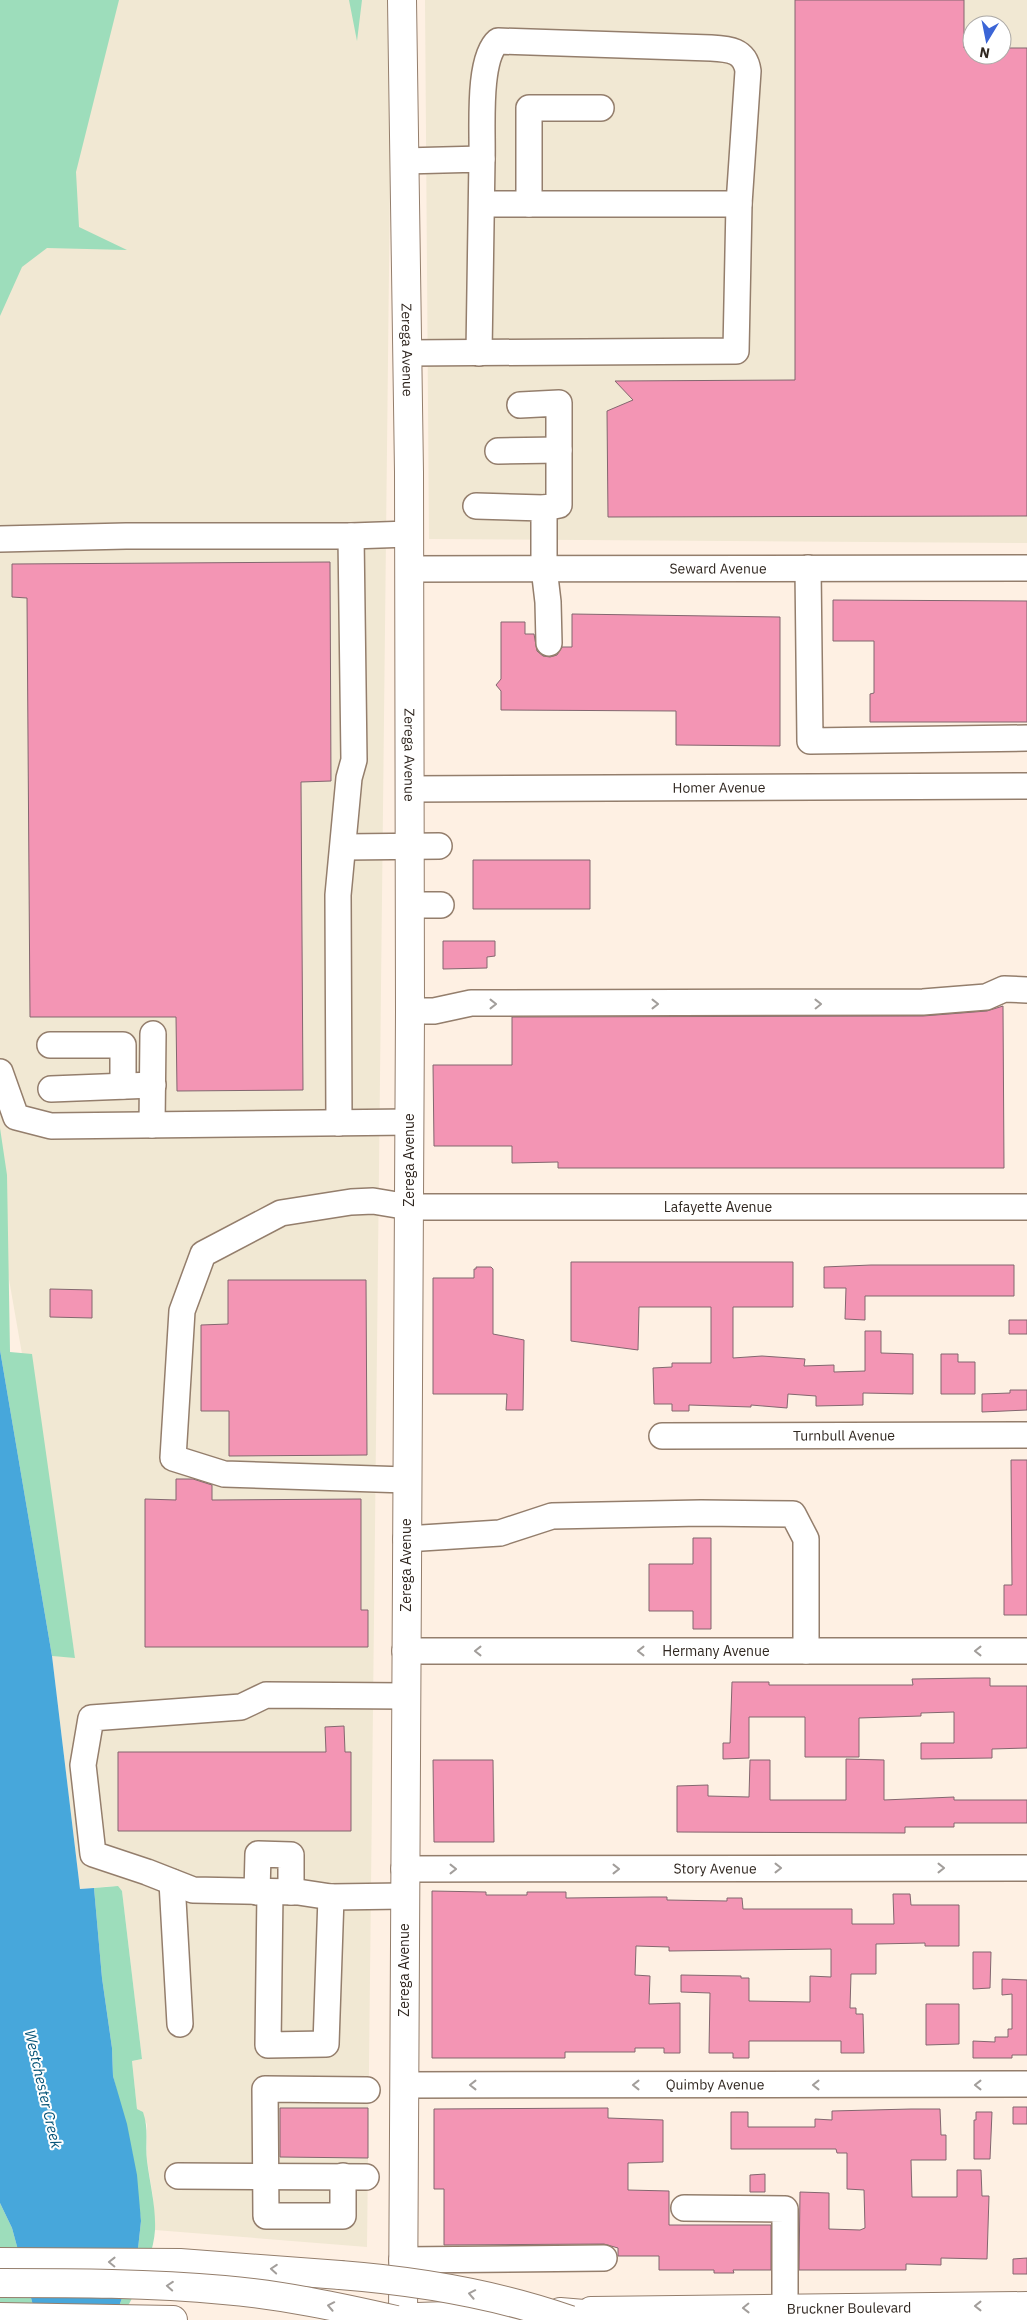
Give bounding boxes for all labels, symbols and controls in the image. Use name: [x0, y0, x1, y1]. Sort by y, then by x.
north arrow: [962, 15, 1012, 65]
text: N: [978, 43, 991, 63]
street label: Zerega Avenue: [397, 303, 417, 397]
street label: Seward Avenue: [669, 559, 767, 578]
street label: Zerega Avenue: [400, 708, 419, 802]
street label: Homer Avenue: [673, 778, 766, 797]
one-way arrow: [489, 998, 497, 1009]
one-way arrow: [652, 999, 660, 1009]
one-way arrow: [814, 999, 822, 1009]
street label: Zerega Avenue: [400, 1113, 418, 1207]
street label: Lafayette Avenue: [664, 1198, 772, 1216]
street label: Turnbull Avenue: [793, 1426, 895, 1445]
street label: Zerega Avenue: [397, 1518, 415, 1612]
street label: Hermany Avenue: [662, 1642, 770, 1660]
one-way arrow: [474, 1646, 482, 1656]
one-way arrow: [637, 1646, 644, 1656]
one-way arrow: [974, 1646, 982, 1656]
street label: Story Avenue: [673, 1859, 757, 1878]
one-way arrow: [612, 1863, 620, 1874]
one-way arrow: [774, 1863, 782, 1873]
one-way arrow: [937, 1863, 945, 1873]
one-way arrow: [450, 1864, 457, 1874]
street label: Zerega Avenue: [395, 1923, 413, 2017]
water label: Westchester Creek: [21, 2028, 66, 2150]
street label: Quimby Avenue: [666, 2075, 765, 2094]
one-way arrow: [974, 2079, 982, 2090]
one-way arrow: [469, 2080, 477, 2090]
one-way arrow: [632, 2080, 640, 2090]
one-way arrow: [812, 2080, 820, 2090]
one-way arrow: [108, 2257, 116, 2267]
one-way arrow: [270, 2264, 278, 2275]
one-way arrow: [166, 2280, 174, 2291]
one-way arrow: [467, 2289, 476, 2299]
street label: Bruckner Boulevard: [787, 2298, 911, 2318]
one-way arrow: [327, 2301, 336, 2312]
one-way arrow: [974, 2301, 982, 2311]
one-way arrow: [742, 2303, 750, 2313]

